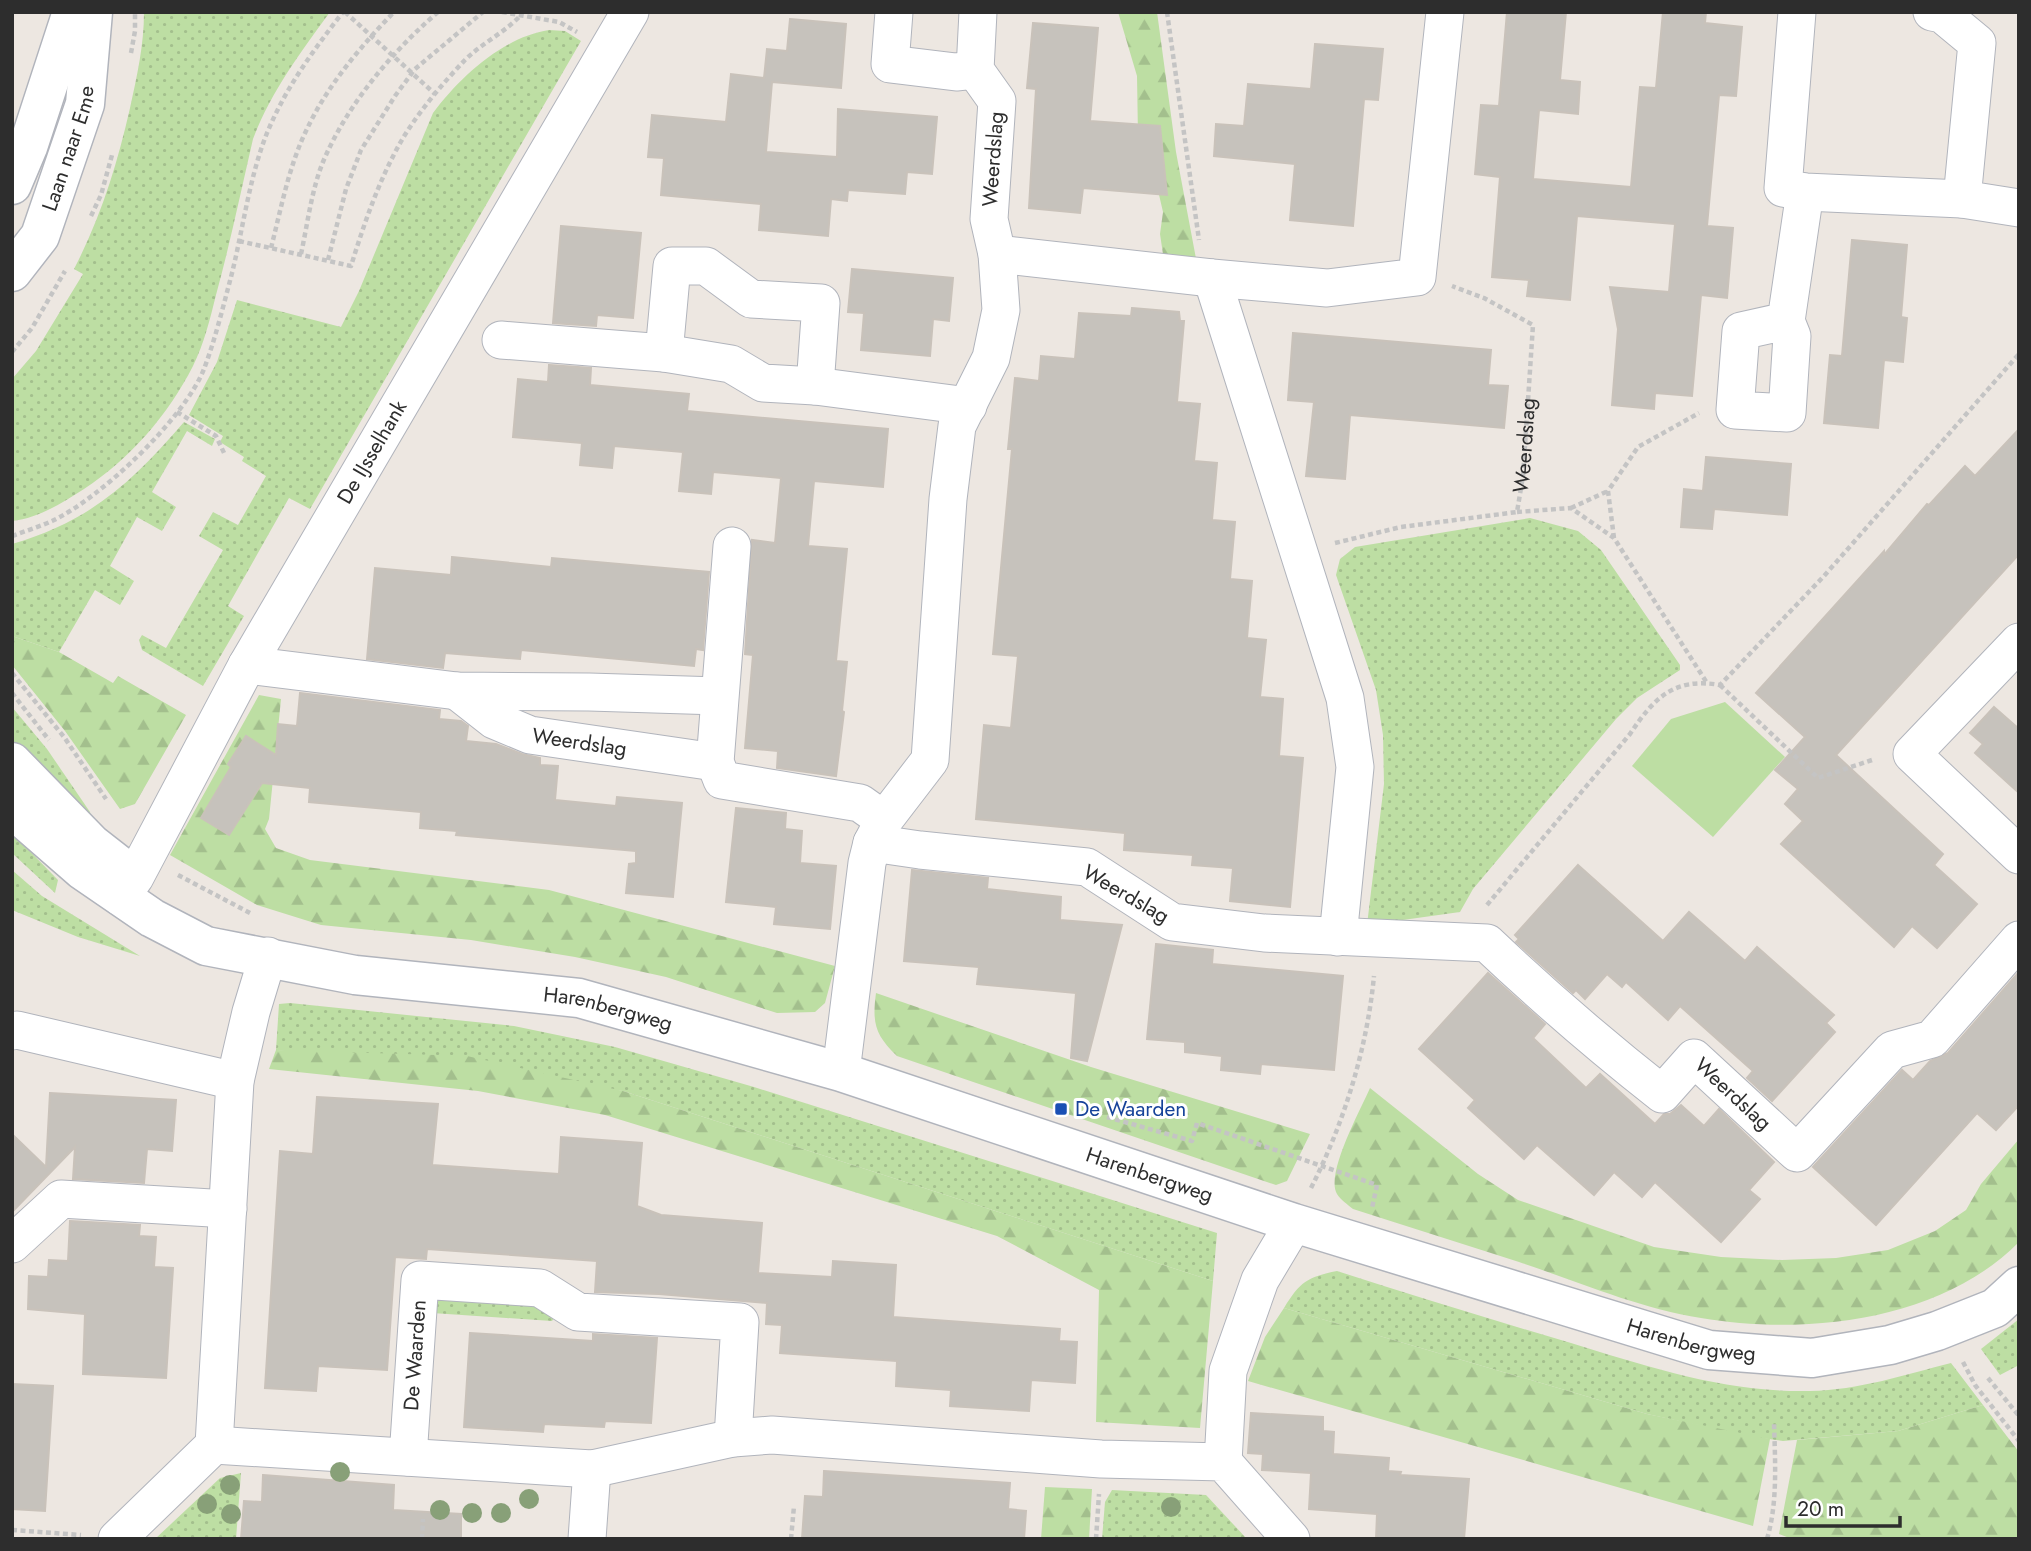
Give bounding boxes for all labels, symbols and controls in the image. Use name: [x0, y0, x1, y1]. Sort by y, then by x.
street label: Laan naar Eme: [35, 84, 102, 215]
street label: Weerdslag: [975, 111, 1011, 208]
street label: De IJsselhank: [330, 394, 414, 510]
street label: Weerdslag: [1505, 397, 1543, 495]
street label: Weerdslag: [530, 720, 629, 764]
street label: Weerdslag: [1077, 857, 1175, 931]
street label: Harenbergweg: [542, 979, 676, 1039]
street label: Weerdslag: [1688, 1051, 1778, 1137]
place label: De Waarden: [1075, 1094, 1186, 1124]
marker: De Waarden: [1053, 1101, 1069, 1117]
street label: Harenbergweg: [1082, 1140, 1217, 1210]
street label: De Waarden: [396, 1299, 434, 1412]
street label: Harenbergweg: [1623, 1311, 1757, 1369]
scale bar: [1786, 1484, 1900, 1528]
text: 20 m: [1797, 1494, 1844, 1524]

